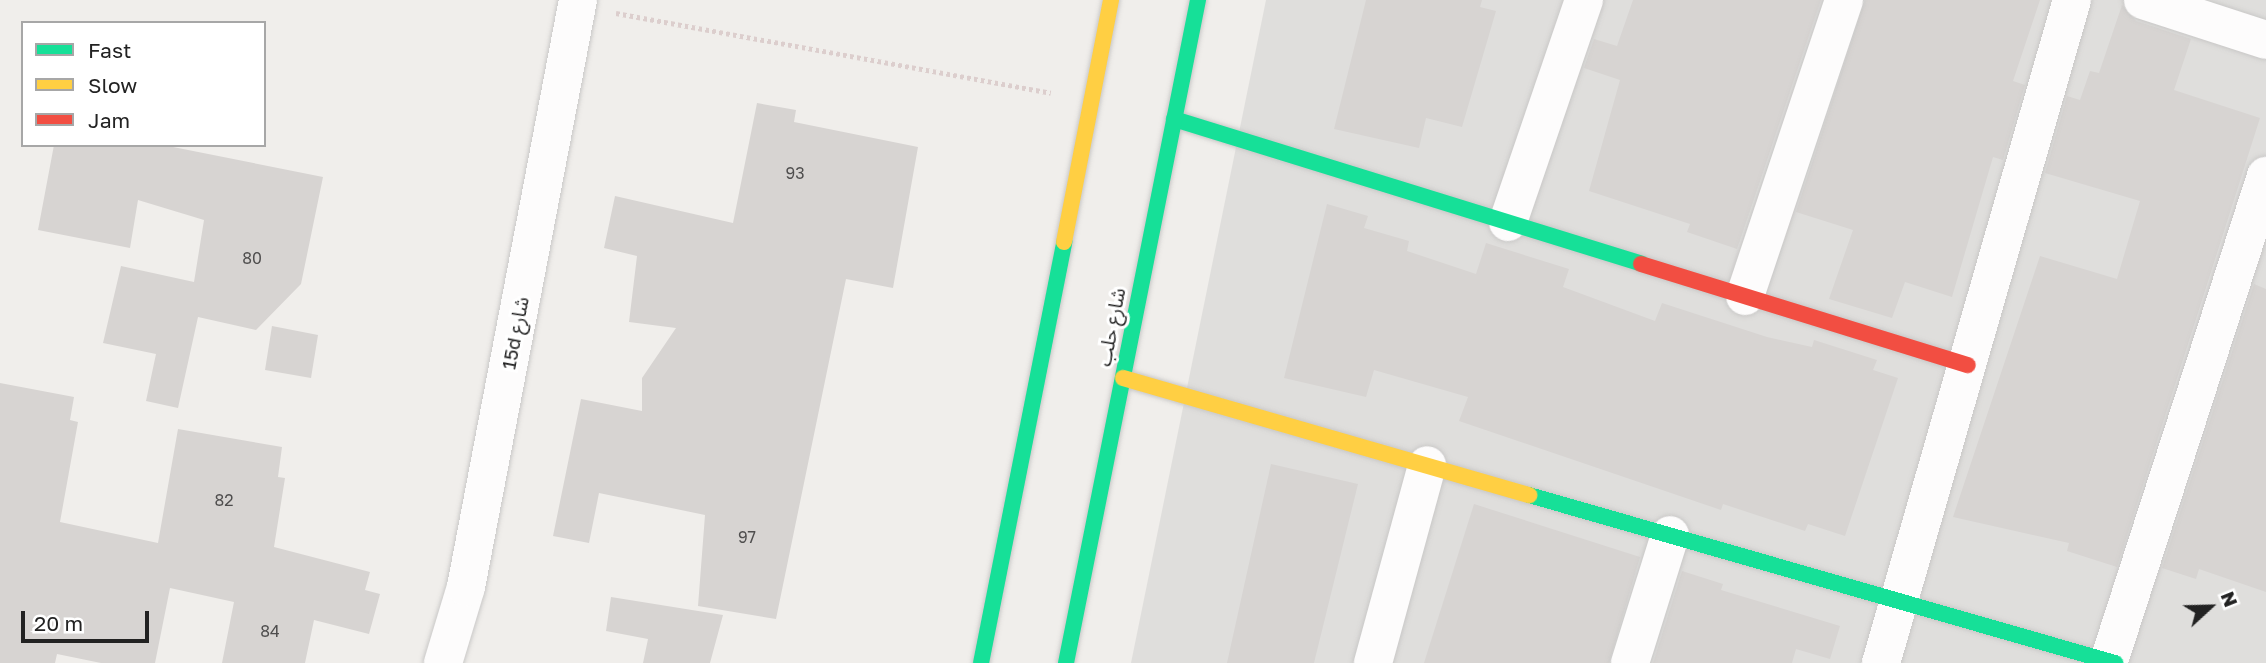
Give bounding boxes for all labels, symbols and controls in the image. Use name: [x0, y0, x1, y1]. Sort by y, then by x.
legend: [21, 21, 266, 147]
text: Fast: [88, 37, 131, 63]
text: Slow: [88, 72, 137, 98]
text: Jam: [88, 107, 130, 133]
house number: 93: [785, 163, 805, 183]
house number: 80: [242, 248, 262, 268]
street label: شارع حلب: [1092, 286, 1130, 368]
street label: 15d شارع: [497, 295, 533, 371]
house number: 82: [214, 490, 234, 510]
house number: 97: [738, 527, 756, 547]
north arrow: [2175, 572, 2245, 642]
text: N: [2217, 588, 2243, 610]
scale bar: [24, 596, 152, 640]
text: 20 m: [34, 610, 83, 636]
house number: 84: [260, 621, 280, 641]

